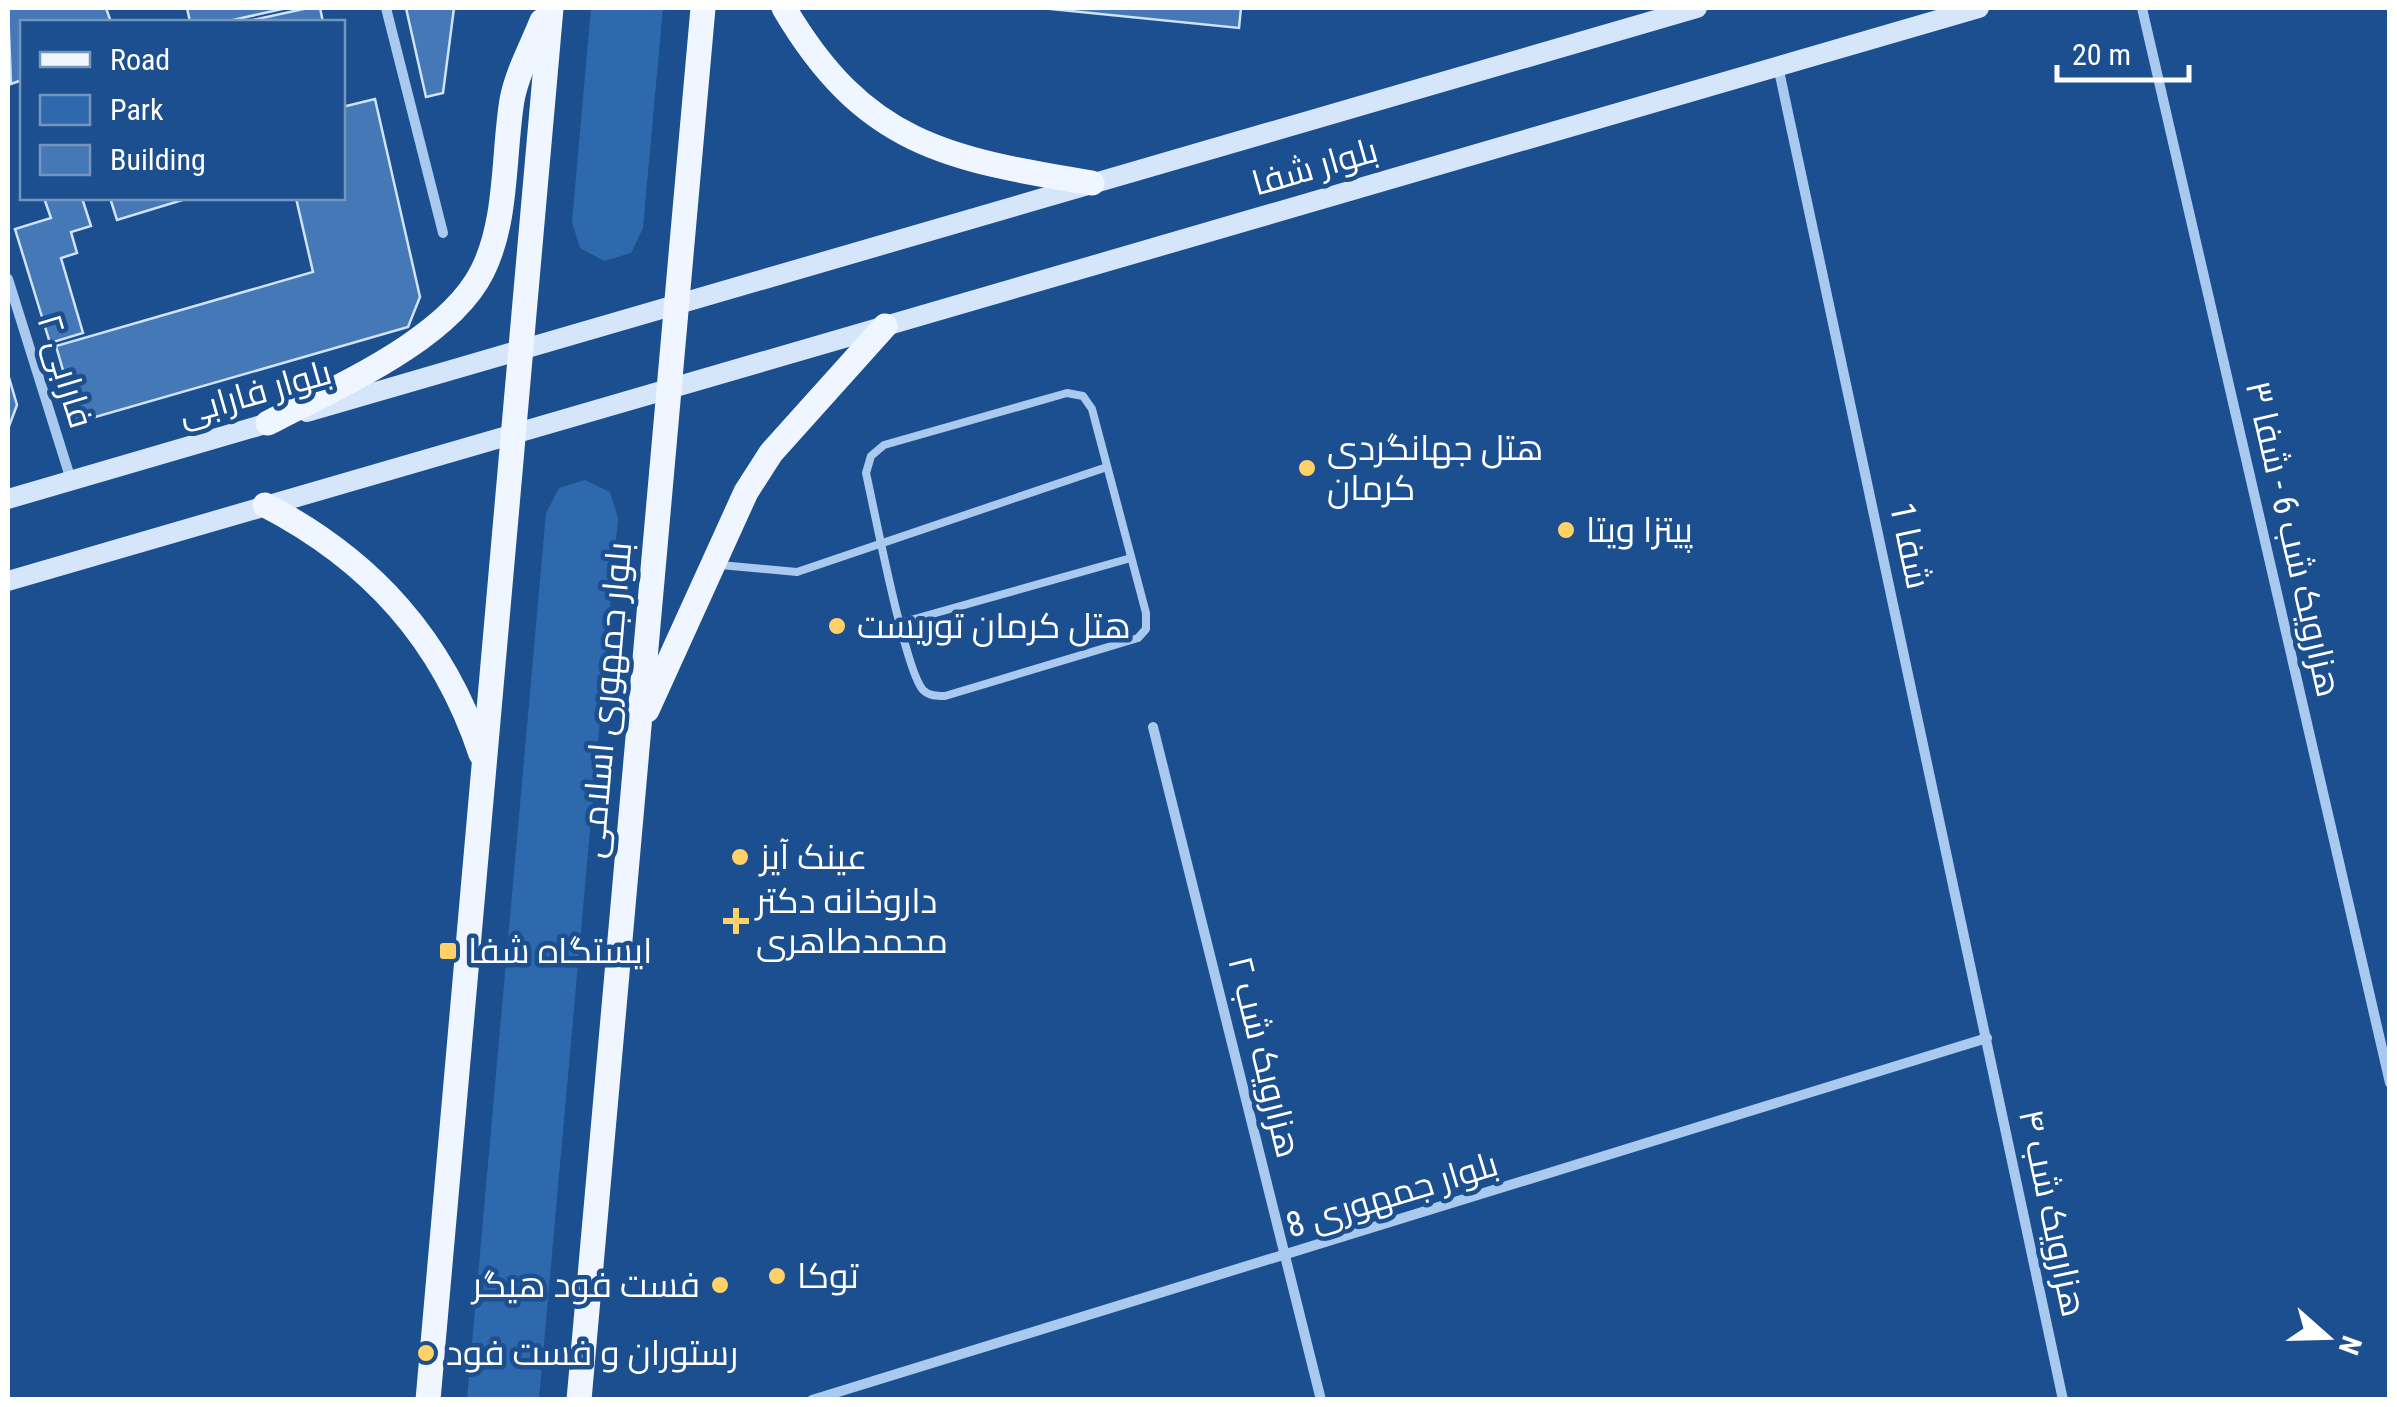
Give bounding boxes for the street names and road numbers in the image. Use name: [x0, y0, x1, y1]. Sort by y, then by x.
street label: بلوار شفا: [1248, 130, 1382, 204]
street label: فارابی ۲: [28, 309, 102, 433]
street label: بلوار فارابی: [174, 352, 336, 434]
street label: هزارویک شب 6 - شفا ۳: [2237, 377, 2349, 701]
street label: شفا 1: [1881, 499, 1939, 593]
street label: بلوار جمهوری اسلامی: [572, 540, 640, 860]
street label: هزارویک شب ۲: [1219, 952, 1309, 1162]
street label: هزارویک شب ۴: [2010, 1106, 2094, 1320]
street label: بلوار جمهوری 8: [1281, 1143, 1503, 1247]

